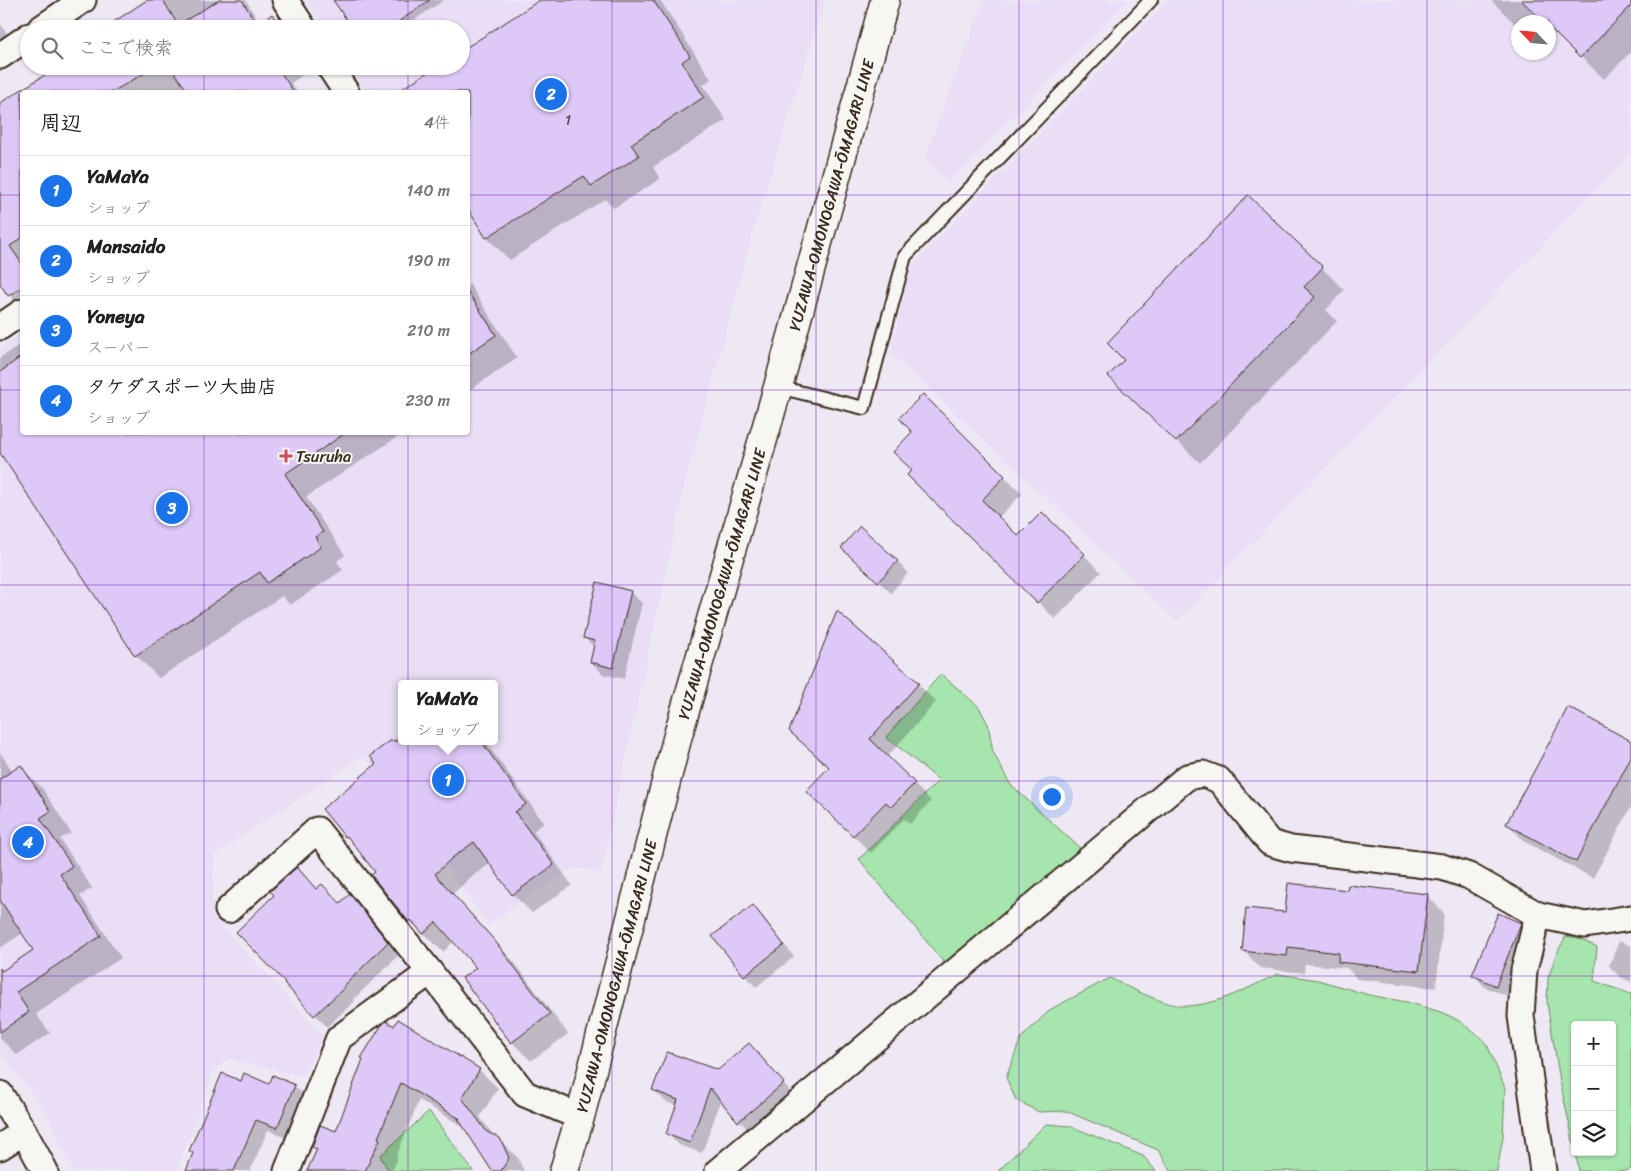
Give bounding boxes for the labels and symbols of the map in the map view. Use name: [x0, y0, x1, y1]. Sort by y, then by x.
north arrow: [1511, 15, 1556, 60]
street label: YUZAWA-OMONOGAWA-ŌMAGARI LINE: [780, 55, 883, 334]
pin: 2: [535, 75, 567, 113]
house number: 1: [565, 108, 571, 133]
place label: Tsuruha: [296, 442, 351, 471]
street label: YUZAWA-OMONOGAWA-ŌMAGARI LINE: [669, 444, 775, 723]
marker: Tsuruha: [280, 450, 292, 462]
pin: 3: [156, 489, 188, 527]
pin: 1: [432, 761, 464, 799]
your location: [1039, 784, 1065, 810]
pin: 4: [12, 823, 44, 861]
street label: YUZAWA-OMONOGAWA-ŌMAGARI LINE: [568, 835, 666, 1116]

